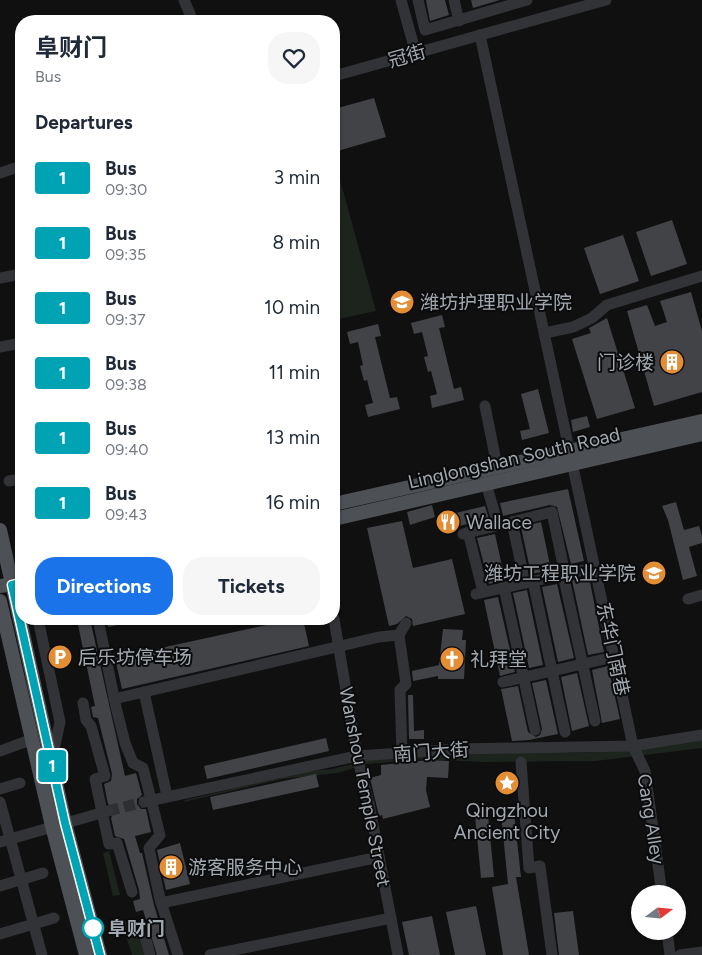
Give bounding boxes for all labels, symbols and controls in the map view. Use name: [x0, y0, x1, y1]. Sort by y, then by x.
button: heart: [268, 32, 320, 84]
text: 阜财门: [35, 33, 107, 62]
street label: 冠街: [386, 40, 428, 72]
text: Bus: [35, 67, 61, 86]
text: Departures: [35, 111, 133, 134]
text: Bus: [105, 157, 136, 180]
text: 3 min: [274, 166, 320, 189]
text: 1: [59, 167, 66, 189]
text: 09:30: [105, 180, 147, 199]
text: Bus: [105, 222, 136, 245]
text: 8 min: [272, 231, 320, 254]
text: 1: [59, 232, 66, 254]
text: 09:35: [105, 245, 146, 264]
text: Bus: [105, 287, 136, 310]
school or university icon: 潍坊护理职业学院: [389, 289, 415, 315]
place label: 潍坊护理职业学院: [420, 291, 572, 314]
text: 10 min: [264, 296, 320, 319]
text: 1: [59, 297, 66, 319]
text: 09:37: [105, 310, 146, 329]
building icon: 门诊楼: [659, 349, 685, 375]
place label: 门诊楼: [597, 351, 654, 374]
text: Bus: [105, 352, 136, 375]
text: 11 min: [268, 361, 320, 384]
text: 1: [59, 362, 66, 384]
text: 09:38: [105, 375, 147, 394]
text: Bus: [105, 417, 136, 440]
street label: Linglongshan South Road: [406, 422, 622, 494]
text: 13 min: [266, 426, 320, 449]
text: 1: [59, 427, 66, 449]
text: 09:40: [105, 440, 149, 459]
text: Bus: [105, 482, 136, 505]
text: 16 min: [266, 491, 320, 514]
text: 1: [59, 492, 66, 514]
text: 09:43: [105, 505, 147, 524]
restaurant icon: Wallace: [435, 509, 461, 535]
place label: Wallace: [466, 511, 532, 534]
button: Directions: [35, 557, 173, 615]
button: Tickets: [183, 557, 320, 615]
school or university icon: 潍坊工程职业学院: [641, 560, 667, 586]
place label: 潍坊工程职业学院: [484, 562, 636, 585]
street label: 东华门南巷: [592, 600, 634, 698]
parking icon: 后乐坊停车场: [47, 644, 73, 670]
place label: 后乐坊停车场: [78, 646, 192, 669]
church icon: 礼拜堂: [439, 646, 465, 672]
place label: 礼拜堂: [470, 648, 527, 671]
street label: Wanshou Temple Street: [334, 685, 396, 889]
street label: 南门大街: [392, 738, 470, 766]
line badge: 1: [36, 750, 68, 782]
text: 1: [48, 755, 56, 777]
place icon: Qingzhou Ancient City: [494, 770, 520, 796]
street label: Cang Alley: [633, 772, 669, 866]
place label: Qingzhou Ancient City: [454, 799, 560, 844]
building icon: 游客服务中心: [158, 854, 184, 880]
place label: 游客服务中心: [188, 856, 302, 879]
north arrow: [631, 885, 686, 940]
map controls: [631, 885, 686, 940]
marker: 阜财门: [82, 917, 104, 939]
place label: 阜财门: [108, 917, 165, 940]

